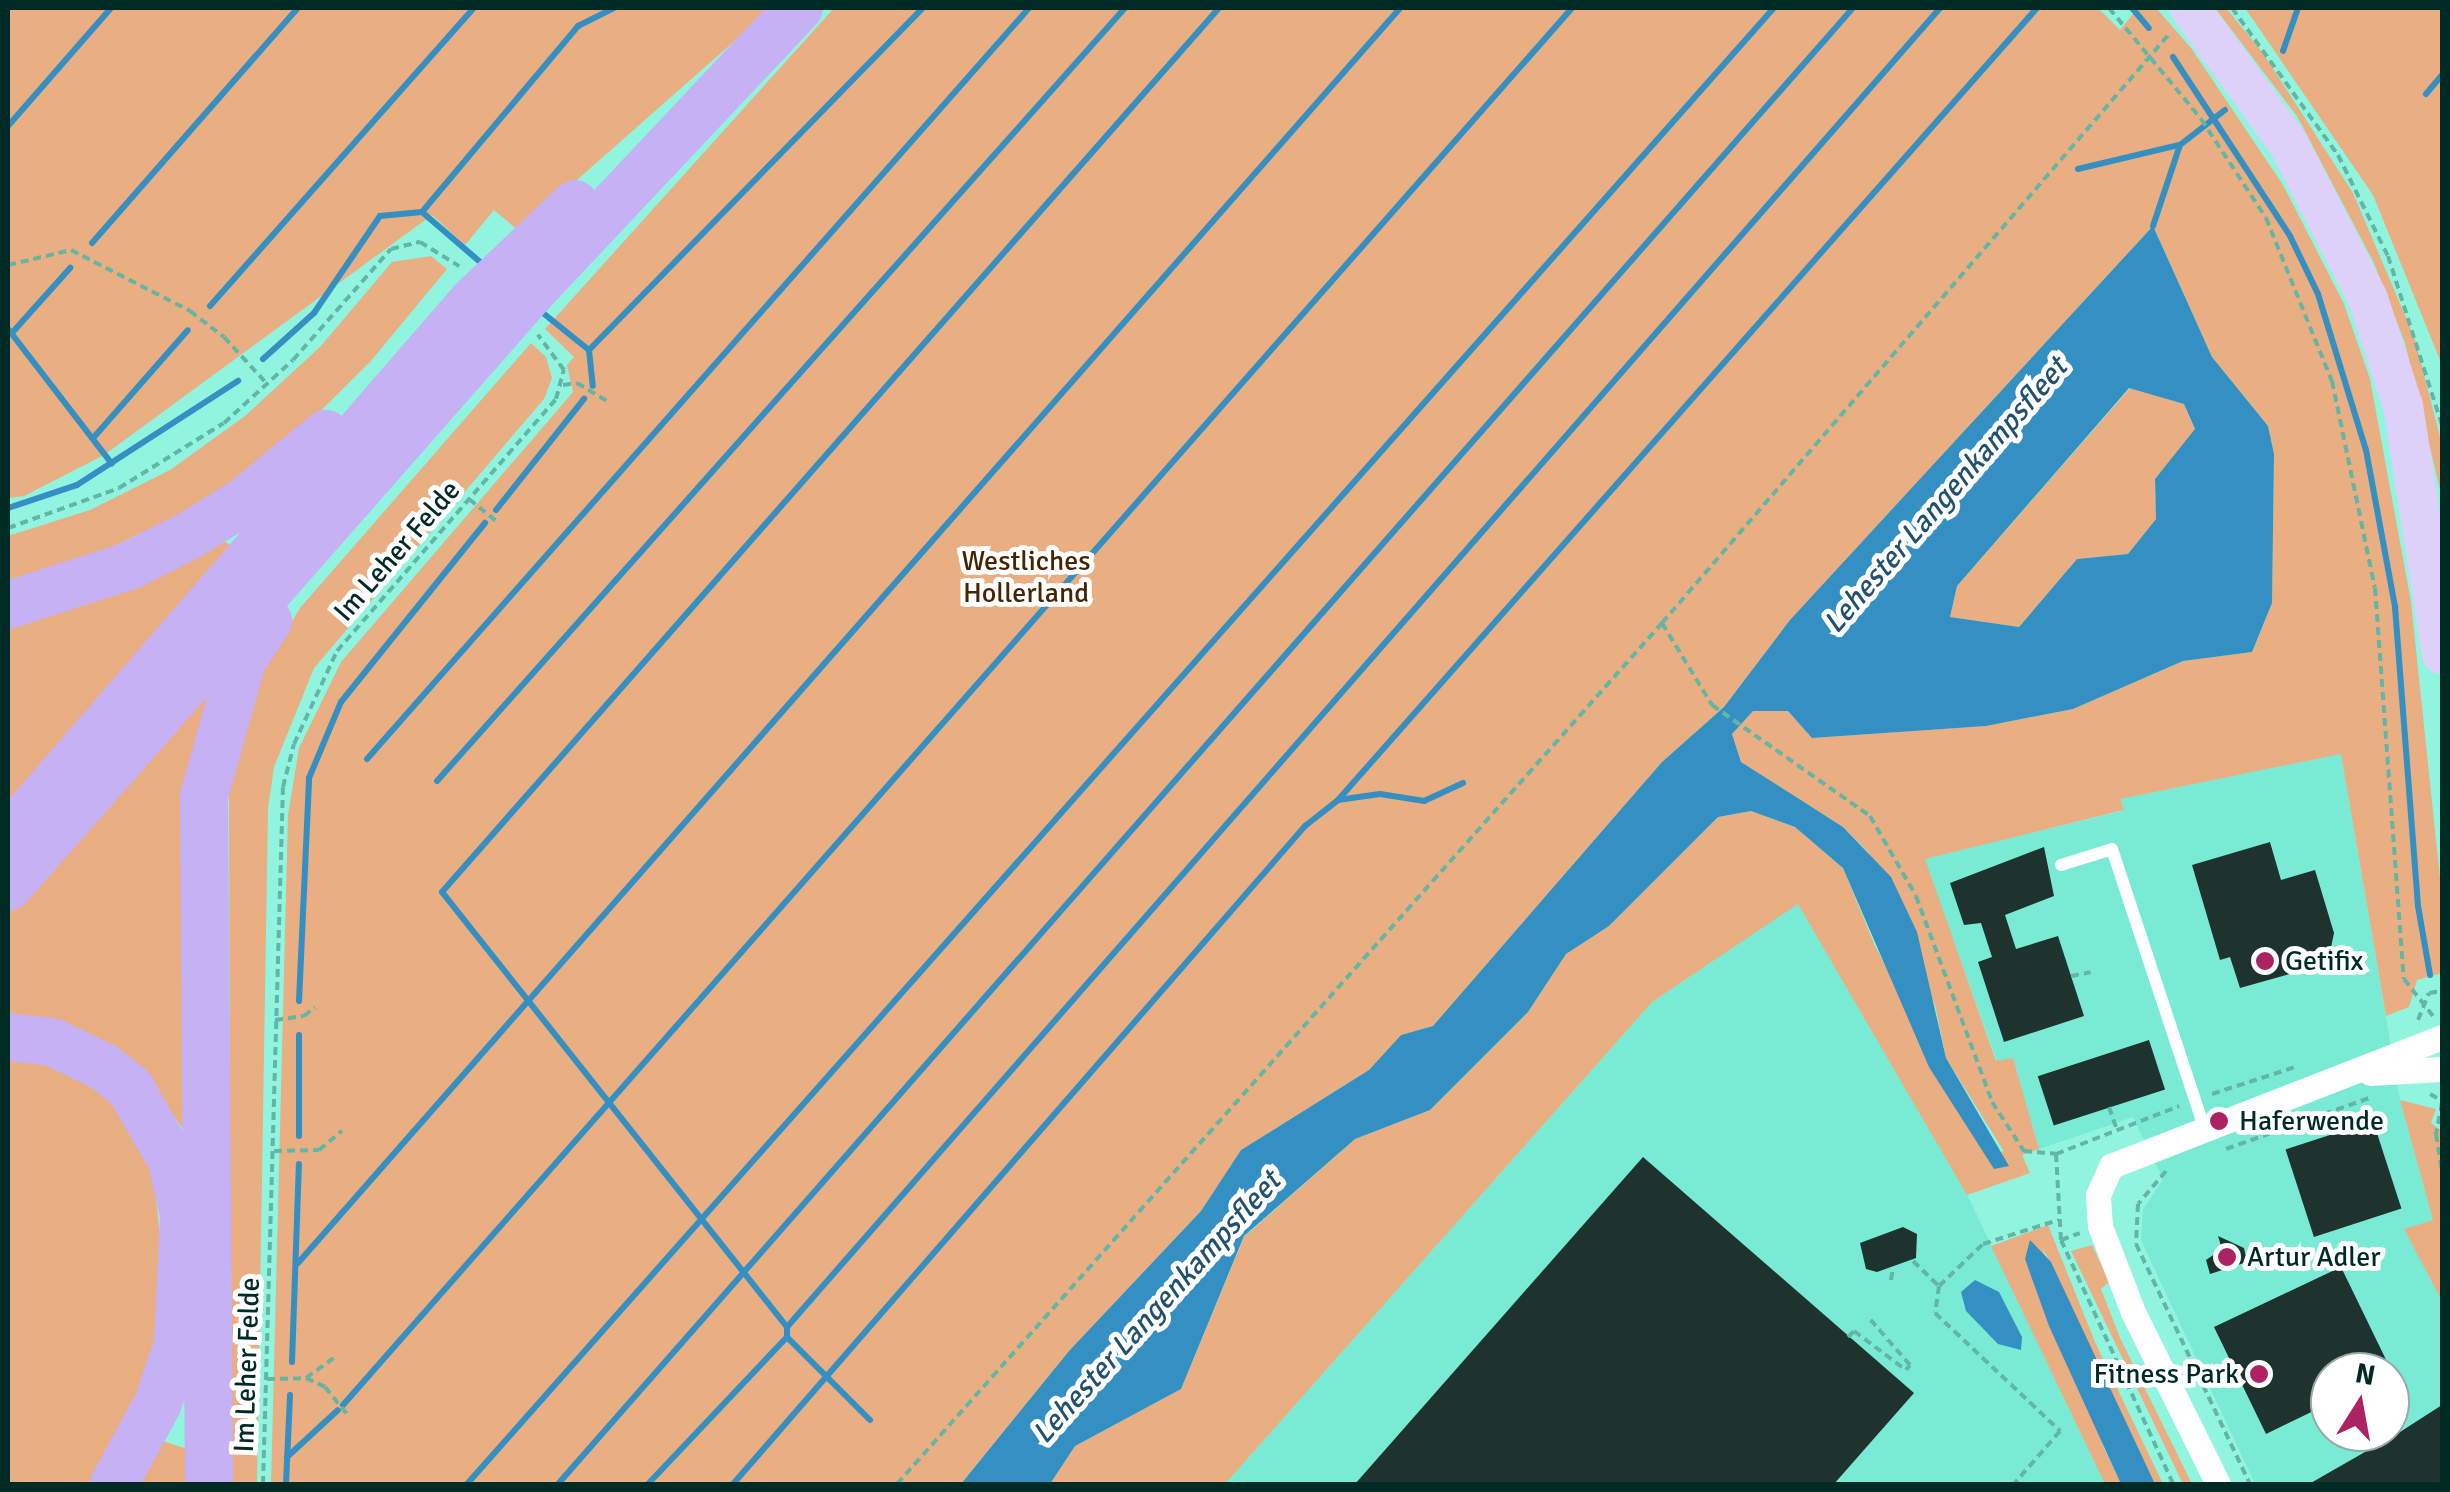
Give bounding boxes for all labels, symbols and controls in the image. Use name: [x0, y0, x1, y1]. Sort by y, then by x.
water label: Lehester Langenkampsfleet: [1817, 351, 2075, 641]
street label: Im Leher Felde: [327, 474, 467, 628]
park label: Westliches Hollerland: [961, 544, 1091, 610]
place label: Getifix: [2285, 944, 2363, 978]
marker: Getifix: [2254, 950, 2276, 972]
place label: Haferwende: [2239, 1104, 2384, 1138]
marker: Haferwende: [2208, 1110, 2230, 1132]
water label: Lehester Langenkampsfleet: [1025, 1165, 1289, 1451]
place label: Artur Adler: [2247, 1240, 2381, 1274]
marker: Artur Adler: [2216, 1246, 2238, 1268]
street label: Im Leher Felde: [227, 1277, 267, 1453]
north arrow: [2310, 1352, 2410, 1452]
text: N: [2353, 1356, 2378, 1393]
place label: Fitness Park: [2093, 1357, 2239, 1391]
marker: Fitness Park: [2248, 1363, 2270, 1385]

